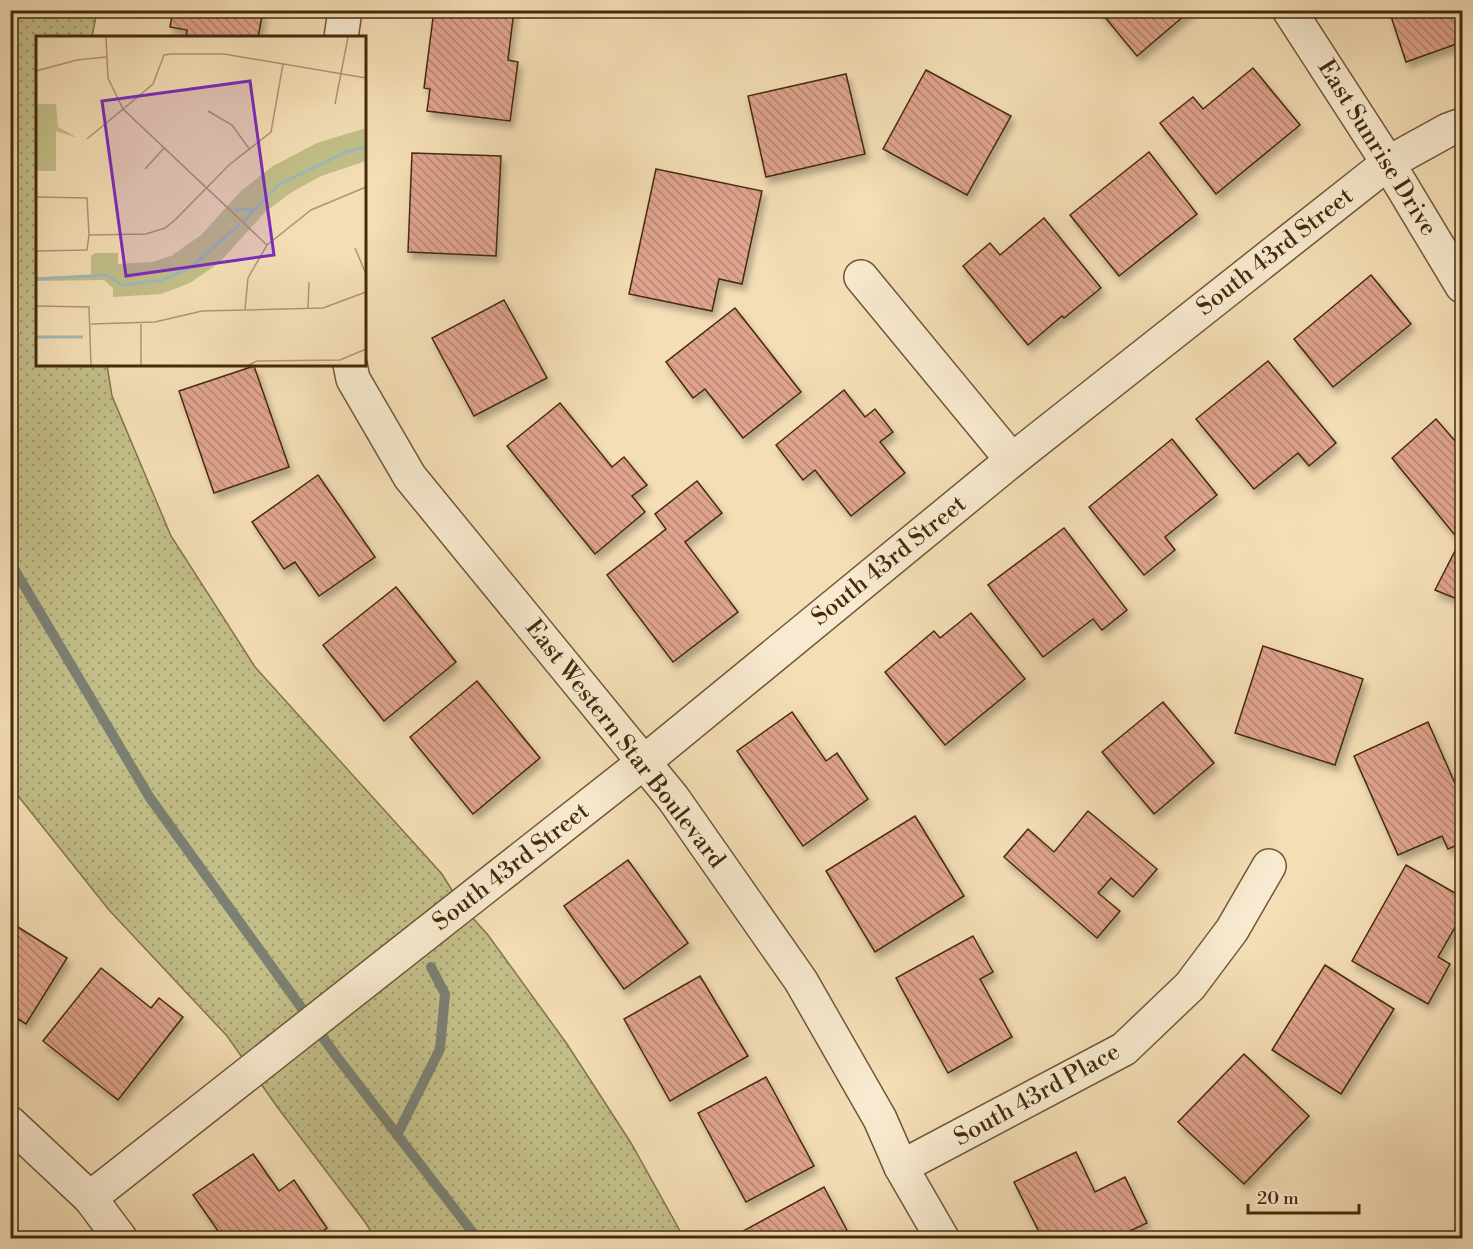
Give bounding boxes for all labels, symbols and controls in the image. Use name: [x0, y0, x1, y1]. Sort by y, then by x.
inset map: [36, 36, 366, 366]
street label: East Sunrise Drive: [1311, 54, 1443, 242]
street label: South 43rd Street: [1191, 181, 1360, 322]
street label: South 43rd Street: [806, 489, 973, 633]
street label: East Western Star Boulevard: [519, 614, 732, 875]
street label: South 43rd Street: [427, 796, 596, 937]
street label: South 43rd Place: [949, 1037, 1125, 1153]
scale bar: [1248, 1177, 1359, 1215]
text: 20 m: [1257, 1187, 1299, 1210]

